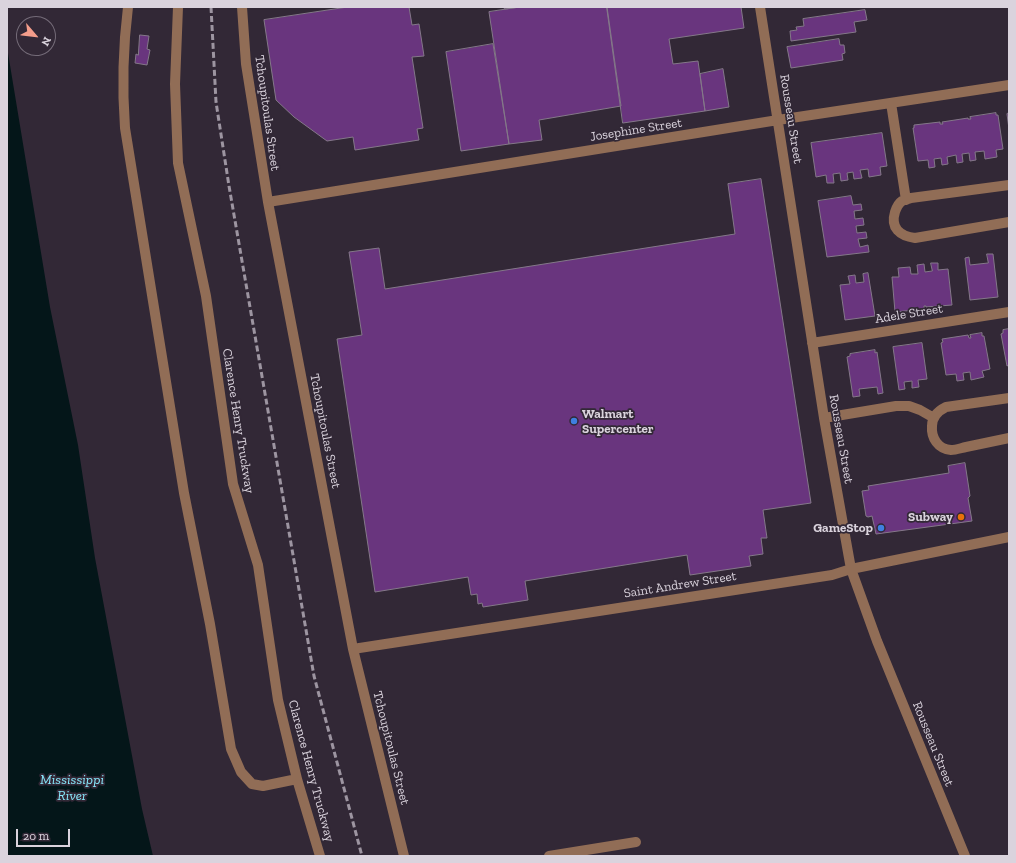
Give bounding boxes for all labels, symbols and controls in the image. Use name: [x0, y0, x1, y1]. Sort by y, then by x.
north arrow: [16, 16, 56, 56]
text: N: [38, 35, 54, 48]
street label: Tchoupitoulas Street: [251, 54, 283, 172]
street label: Rousseau Street: [776, 73, 806, 165]
street label: Josephine Street: [589, 115, 683, 145]
street label: Adele Street: [874, 301, 944, 327]
street label: Clarence Henry Truckway: [219, 348, 257, 494]
street label: Tchoupitoulas Street: [306, 372, 344, 490]
street label: Rousseau Street: [825, 393, 857, 485]
place label: Walmart Supercenter: [582, 406, 654, 437]
marker: Walmart Supercenter: [569, 416, 579, 426]
place label: Subway: [908, 509, 953, 525]
marker: Subway: [956, 512, 966, 522]
place label: GameStop: [813, 520, 873, 536]
marker: GameStop: [876, 523, 886, 533]
street label: Saint Andrew Street: [623, 568, 737, 602]
street label: Tchoupitoulas Street: [369, 690, 413, 806]
street label: Clarence Henry Truckway: [285, 698, 337, 844]
street label: Rousseau Street: [909, 699, 957, 789]
water label: Mississippi River: [40, 772, 104, 804]
scale bar: [18, 821, 72, 847]
text: 20 m: [23, 829, 49, 843]

